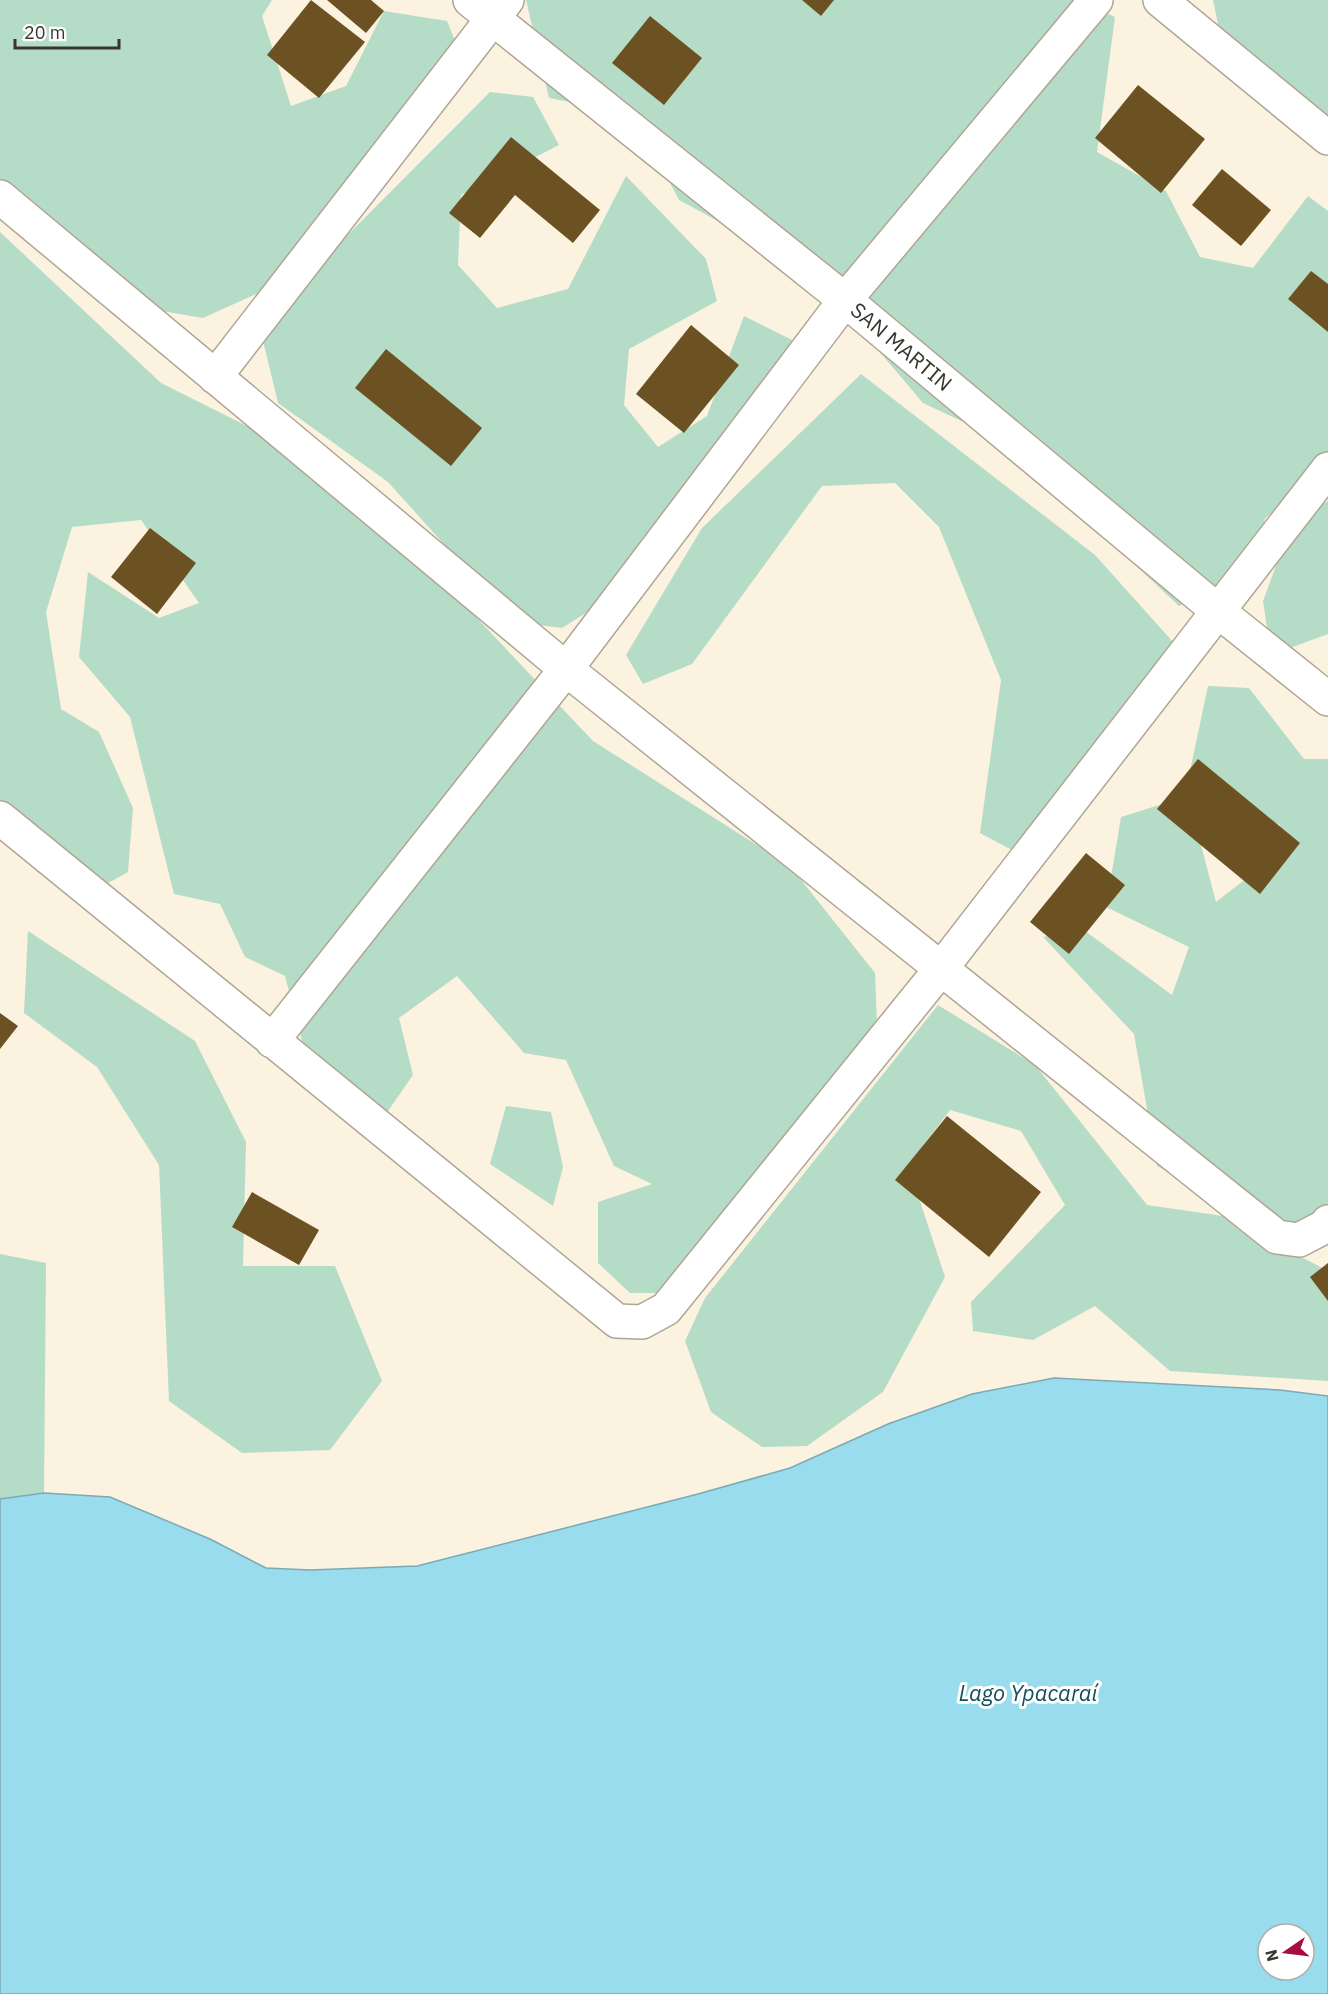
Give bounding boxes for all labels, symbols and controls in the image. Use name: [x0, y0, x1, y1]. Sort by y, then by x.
scale bar: [15, 12, 118, 50]
text: 20 m: [24, 21, 66, 44]
street label: SAN MARTIN: [845, 296, 958, 397]
water label: Lago Ypacaraí: [959, 1678, 1100, 1707]
north arrow: [1256, 1922, 1316, 1982]
text: N: [1260, 1948, 1283, 1964]

